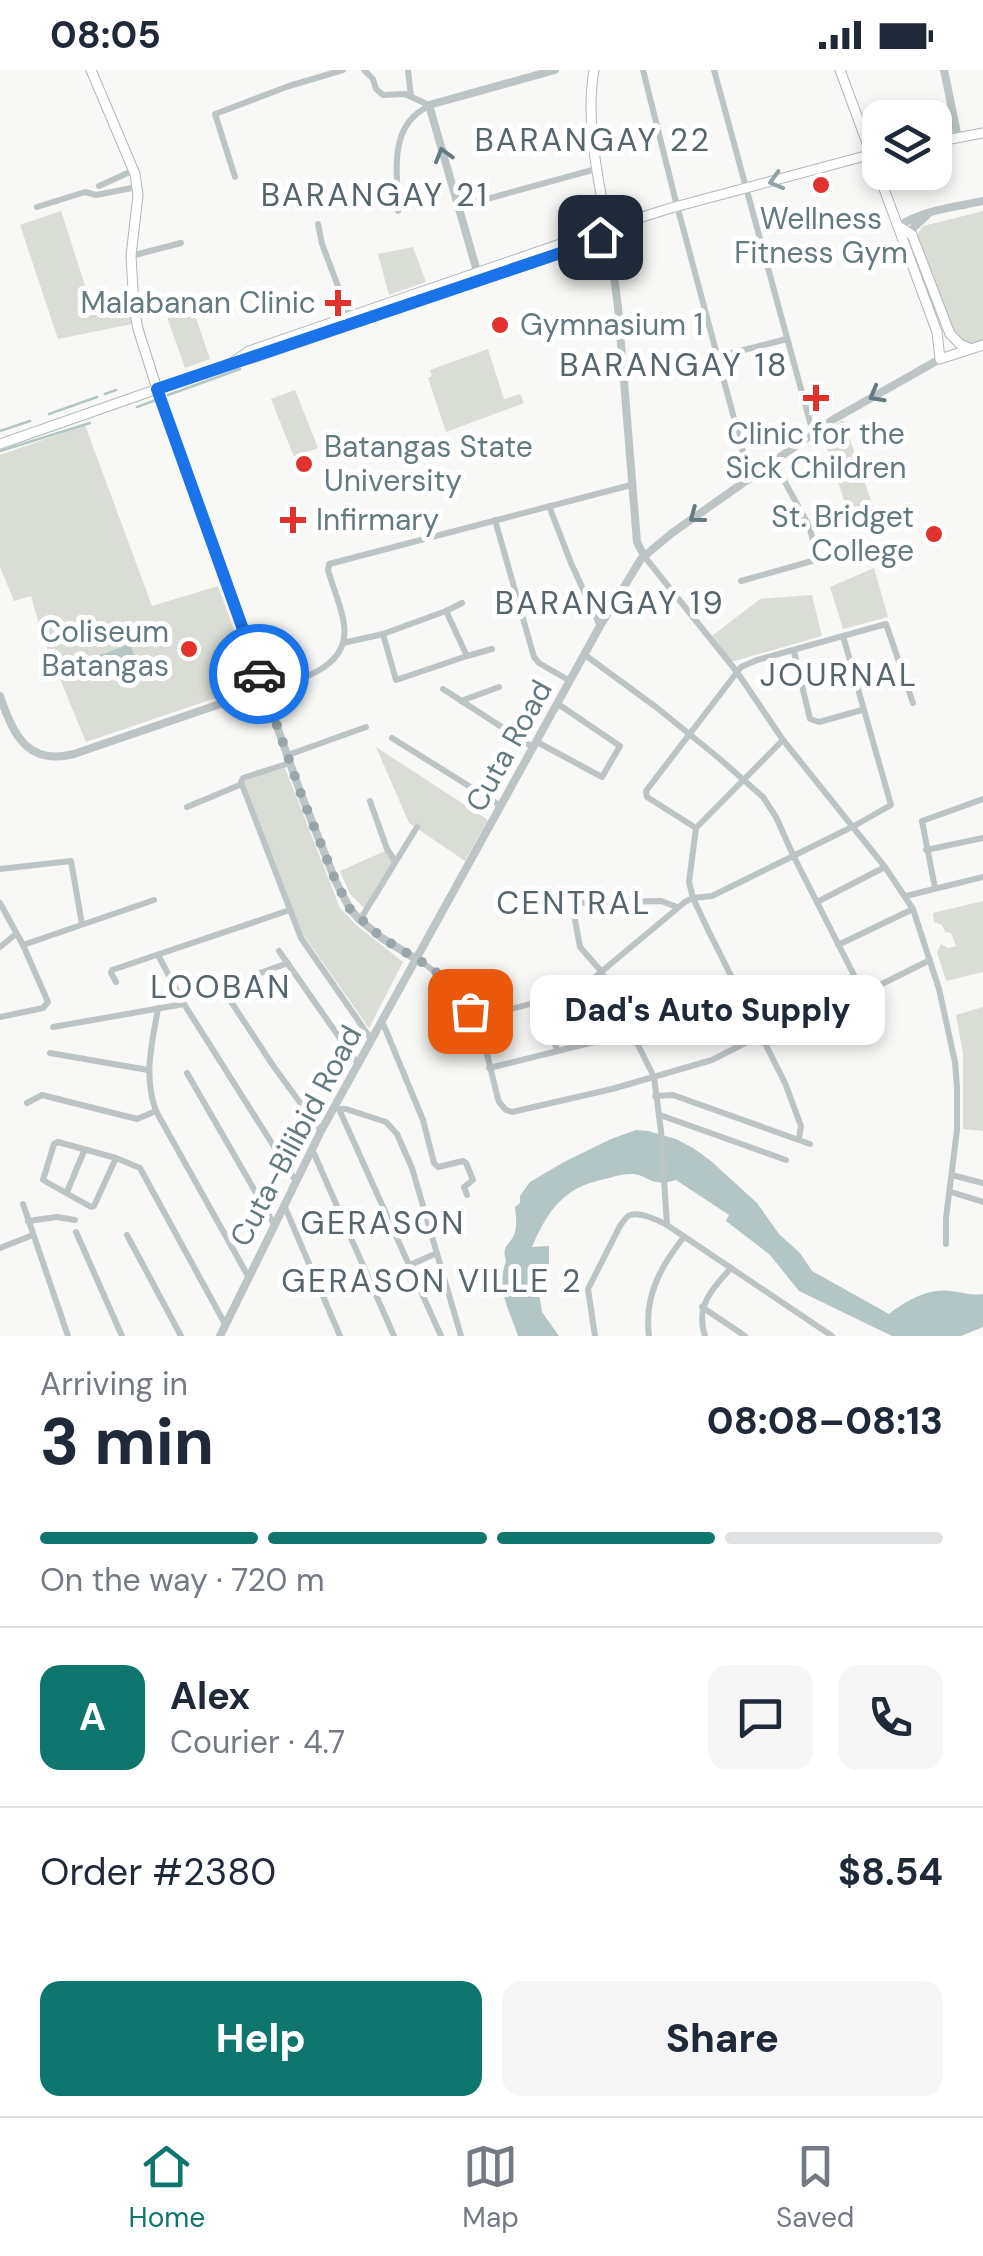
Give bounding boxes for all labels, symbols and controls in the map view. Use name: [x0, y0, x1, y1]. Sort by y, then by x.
text: 08:05: [50, 10, 161, 60]
map controls: [862, 100, 952, 190]
button: layers: [862, 100, 952, 190]
district label: BARANGAY 22: [474, 119, 712, 161]
one-way arrow: [434, 147, 455, 164]
one-way arrow: [768, 169, 786, 190]
district label: BARANGAY 21: [261, 174, 489, 216]
marker: Wellness Fitness Gym: [810, 174, 832, 196]
pin: [558, 195, 643, 280]
place label: Wellness Fitness Gym: [734, 199, 908, 272]
icon: home: [573, 210, 628, 265]
place label: Malabanan Clinic: [81, 283, 316, 322]
marker: Malabanan Clinic: [325, 290, 351, 316]
place label: Gymnasium 1: [520, 305, 703, 344]
marker: Gymnasium 1: [489, 314, 511, 336]
district label: BARANGAY 18: [559, 344, 789, 386]
one-way arrow: [869, 383, 887, 403]
marker: Clinic for the Sick Children: [803, 385, 829, 411]
place label: Clinic for the Sick Children: [725, 414, 907, 487]
place label: Batangas State University: [324, 427, 533, 500]
marker: Batangas State University: [293, 453, 315, 475]
place label: St. Bridget College: [771, 497, 914, 570]
place label: Infirmary: [316, 500, 439, 539]
one-way arrow: [689, 504, 707, 521]
marker: Infirmary: [280, 507, 306, 533]
marker: St. Bridget College: [923, 523, 945, 545]
district label: BARANGAY 19: [495, 582, 725, 624]
place label: Coliseum Batangas: [40, 612, 169, 685]
courier: [209, 624, 309, 724]
marker: Coliseum Batangas: [178, 638, 200, 660]
icon: car: [232, 647, 287, 702]
district label: JOURNAL: [760, 654, 918, 696]
street label: Cuta Road: [456, 673, 561, 818]
district label: CENTRAL: [496, 882, 652, 924]
district label: LOOBAN: [150, 966, 292, 1008]
pin: [428, 969, 513, 1054]
callout: Dad's Auto Supply: [530, 976, 885, 1046]
icon: bag: [443, 984, 498, 1039]
text: Dad's Auto Supply: [564, 989, 851, 1031]
street label: Cuta-Bilibid Road: [221, 1019, 370, 1253]
district label: GERASON: [300, 1202, 466, 1244]
district label: GERASON VILLE 2: [281, 1260, 583, 1302]
text: Arriving in: [40, 1363, 188, 1405]
text: 08:08–08:13: [707, 1396, 943, 1446]
text: 3 min: [40, 1400, 214, 1484]
text: On the way · 720 m: [40, 1559, 324, 1601]
button: chat: [708, 1665, 813, 1770]
button: phone: [838, 1665, 943, 1770]
text: Alex: [170, 1671, 250, 1721]
text: A: [79, 1692, 106, 1742]
text: Courier · 4.7: [170, 1721, 345, 1763]
text: Order #2380: [40, 1847, 276, 1897]
text: $8.54: [838, 1847, 943, 1897]
button: Help: [40, 1981, 482, 2096]
button: Share: [502, 1981, 943, 2096]
tab: Home: [129, 2139, 205, 2236]
tab: Map: [462, 2139, 519, 2236]
tab: Saved: [776, 2139, 854, 2236]

